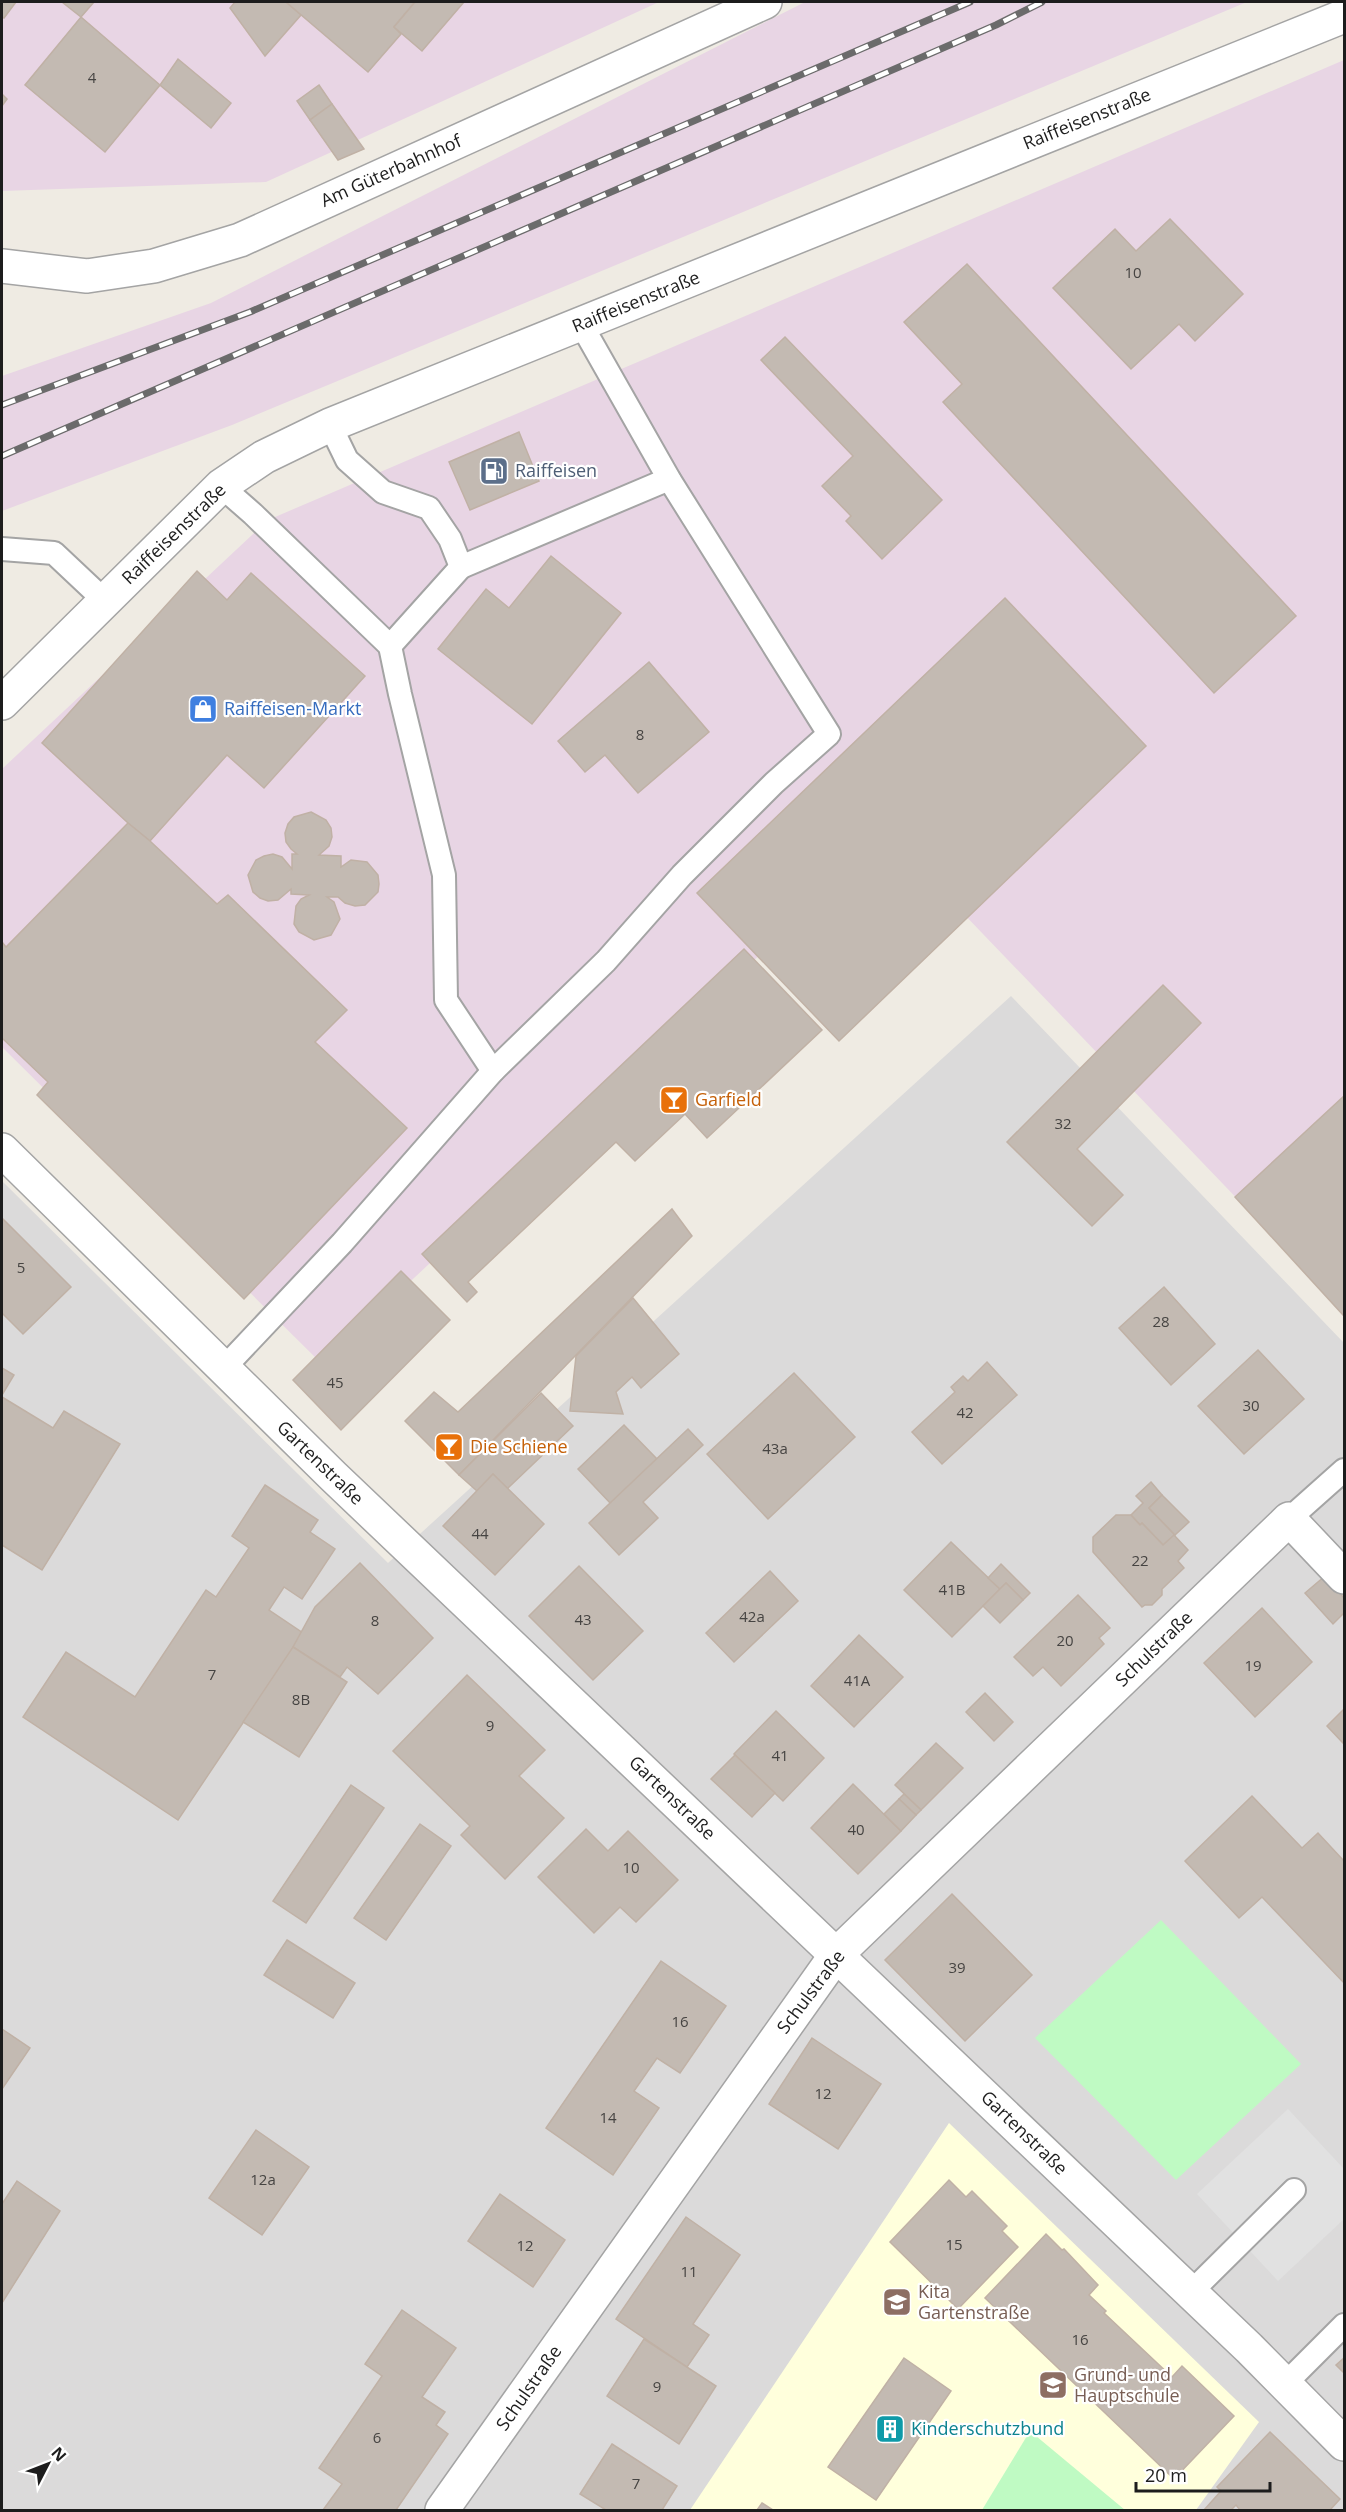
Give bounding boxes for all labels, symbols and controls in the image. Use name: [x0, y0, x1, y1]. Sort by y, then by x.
house number: 4: [88, 67, 97, 87]
street label: Raiffeisenstraße: [1019, 82, 1154, 155]
street label: Am Güterbahnhof: [316, 128, 466, 212]
house number: 10: [1124, 262, 1142, 282]
street label: Raiffeisenstraße: [568, 265, 703, 338]
fuel station icon: Raiffeisen: [478, 455, 510, 487]
place label: Raiffeisen: [515, 458, 597, 482]
street label: Raiffeisenstraße: [116, 477, 230, 589]
shop icon: Raiffeisen-Markt: [187, 693, 219, 725]
place label: Raiffeisen-Markt: [224, 696, 361, 720]
house number: 8: [636, 724, 644, 744]
bar icon: Garfield: [658, 1084, 690, 1116]
place label: Garfield: [695, 1087, 762, 1111]
house number: 32: [1054, 1113, 1072, 1133]
house number: 5: [17, 1257, 25, 1277]
house number: 28: [1152, 1311, 1170, 1331]
house number: 45: [326, 1372, 344, 1392]
house number: 30: [1242, 1395, 1260, 1415]
house number: 42: [956, 1402, 974, 1422]
street label: Gartenstraße: [272, 1415, 369, 1510]
bar icon: Die Schiene: [433, 1431, 465, 1463]
place label: Die Schiene: [470, 1434, 568, 1458]
house number: 43a: [762, 1438, 788, 1458]
house number: 44: [471, 1523, 489, 1543]
house number: 22: [1131, 1550, 1149, 1570]
house number: 41B: [939, 1579, 965, 1599]
street label: Schulstraße: [1109, 1605, 1197, 1691]
house number: 42a: [739, 1606, 765, 1626]
house number: 43: [574, 1609, 592, 1629]
house number: 8: [371, 1610, 379, 1630]
house number: 20: [1056, 1630, 1074, 1650]
house number: 19: [1244, 1655, 1262, 1675]
house number: 7: [208, 1664, 216, 1684]
house number: 41A: [844, 1670, 871, 1690]
house number: 8B: [292, 1689, 310, 1709]
house number: 9: [486, 1715, 494, 1735]
house number: 41: [771, 1745, 789, 1765]
street label: Gartenstraße: [624, 1750, 721, 1845]
house number: 40: [847, 1819, 865, 1839]
house number: 10: [622, 1857, 640, 1877]
street label: Schulstraße: [771, 1945, 850, 2038]
house number: 39: [948, 1957, 966, 1977]
house number: 16: [671, 2011, 689, 2031]
house number: 12: [814, 2083, 832, 2103]
street label: Gartenstraße: [976, 2085, 1073, 2180]
house number: 14: [599, 2107, 617, 2127]
house number: 12a: [250, 2169, 276, 2189]
house number: 15: [945, 2234, 963, 2254]
house number: 12: [516, 2235, 534, 2255]
house number: 11: [680, 2261, 698, 2281]
place label: Kita Gartenstraße: [918, 2279, 1030, 2324]
school or university icon: Kita Gartenstraße: [881, 2286, 913, 2318]
house number: 16: [1071, 2329, 1089, 2349]
street label: Schulstraße: [490, 2340, 566, 2435]
place label: Grund- und Hauptschule: [1074, 2362, 1180, 2407]
school or university icon: Grund- und Hauptschule: [1037, 2369, 1069, 2401]
house number: 9: [653, 2376, 661, 2396]
building icon: Kinderschutzbund: [874, 2413, 906, 2445]
place label: Kinderschutzbund: [911, 2416, 1064, 2440]
house number: 6: [373, 2427, 381, 2447]
north arrow: [18, 2434, 78, 2494]
text: N: [47, 2442, 72, 2466]
scale bar: [1136, 2455, 1270, 2493]
text: 20 m: [1145, 2463, 1187, 2487]
house number: 7: [632, 2473, 640, 2493]

